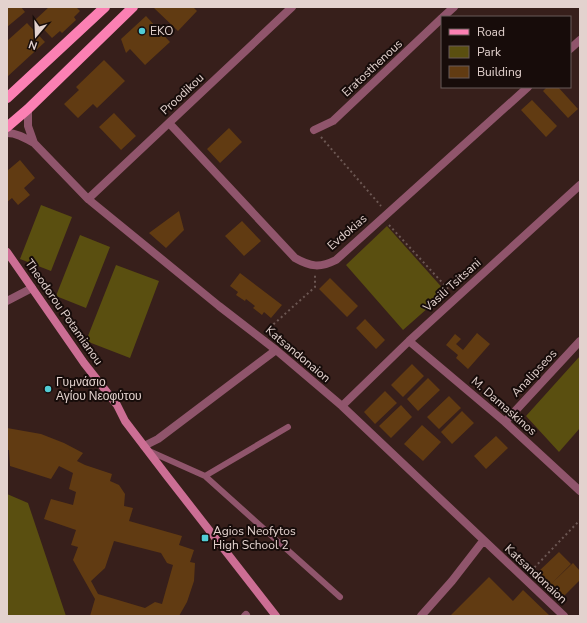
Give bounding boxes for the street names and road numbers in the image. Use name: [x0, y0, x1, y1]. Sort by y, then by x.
street label: Eratosthenous: [338, 36, 406, 100]
street label: Proodikou: [157, 70, 207, 118]
street label: Evdokias: [324, 210, 370, 254]
street label: Vasili Tsitsani: [419, 255, 484, 316]
street label: Theodorou Potamianou: [21, 256, 107, 368]
street label: Katsandonaion: [262, 322, 334, 386]
street label: Analipseos: [508, 345, 560, 400]
street label: M. Damaskinos: [468, 373, 540, 439]
street label: Katsandonaion: [501, 541, 571, 607]

